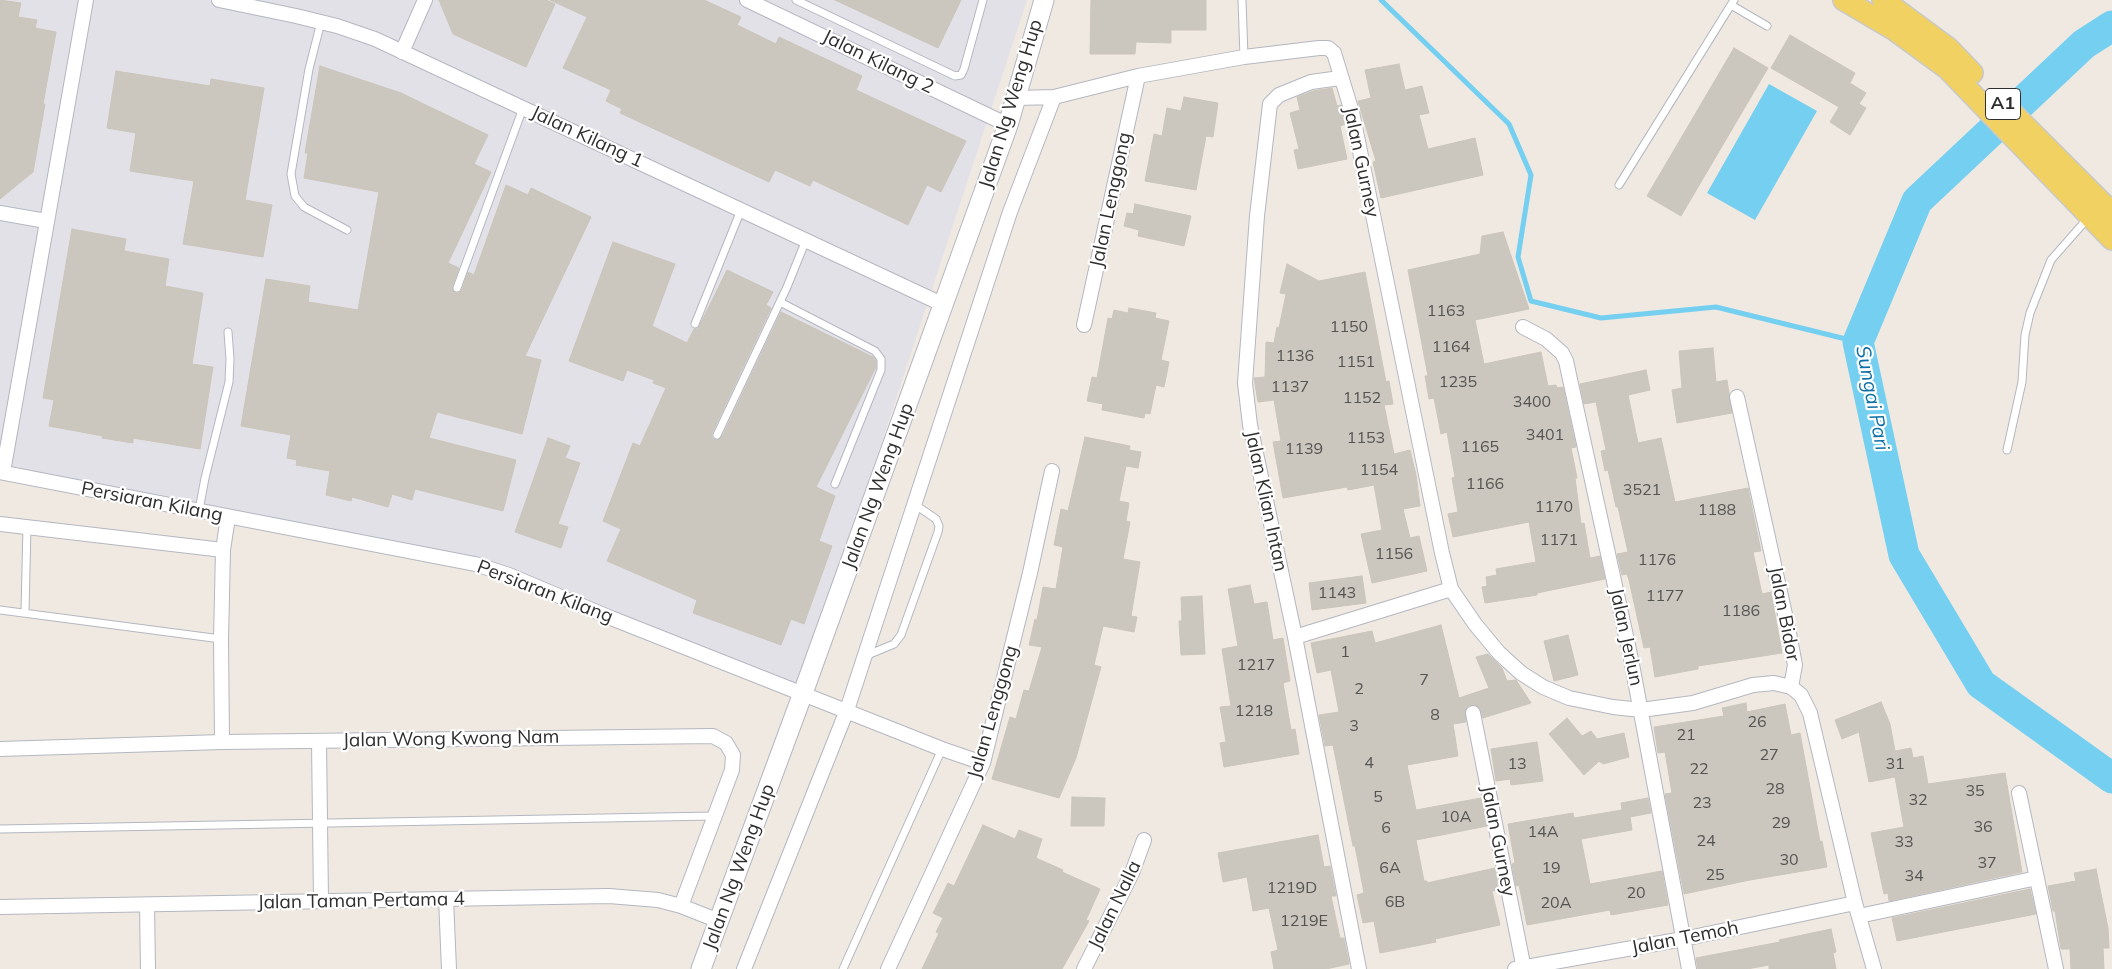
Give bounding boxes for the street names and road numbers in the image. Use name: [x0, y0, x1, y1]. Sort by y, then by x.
street label: Jalan Ng Weng Hup: [975, 17, 1047, 191]
street label: Jalan Kilang 2: [819, 25, 937, 99]
road number: A1: [1986, 88, 2020, 120]
street label: Jalan Kilang 1: [527, 101, 647, 173]
street label: Jalan Gurney: [1338, 104, 1384, 220]
street label: Jalan Lenggong: [1086, 130, 1136, 270]
street label: Jalan Ng Weng Hup: [837, 400, 919, 572]
street label: Jalan Klian Intan: [1240, 428, 1292, 574]
street label: Persiaran Kilang: [79, 477, 225, 527]
street label: Persiaran Kilang: [474, 556, 616, 628]
street label: Jalan Bidor: [1764, 565, 1804, 663]
street label: Jalan Jerlun: [1604, 586, 1648, 688]
street label: Jalan Lenggong: [963, 643, 1023, 781]
street label: Jalan Wong Kwong Nam: [342, 726, 560, 752]
street label: Jalan Ng Weng Hup: [698, 781, 780, 953]
street label: Jalan Gurney: [1476, 783, 1520, 899]
street label: Jalan Nalla: [1084, 857, 1146, 953]
street label: Jalan Taman Pertama 4: [257, 888, 465, 914]
street label: Jalan Temoh: [1629, 916, 1741, 960]

